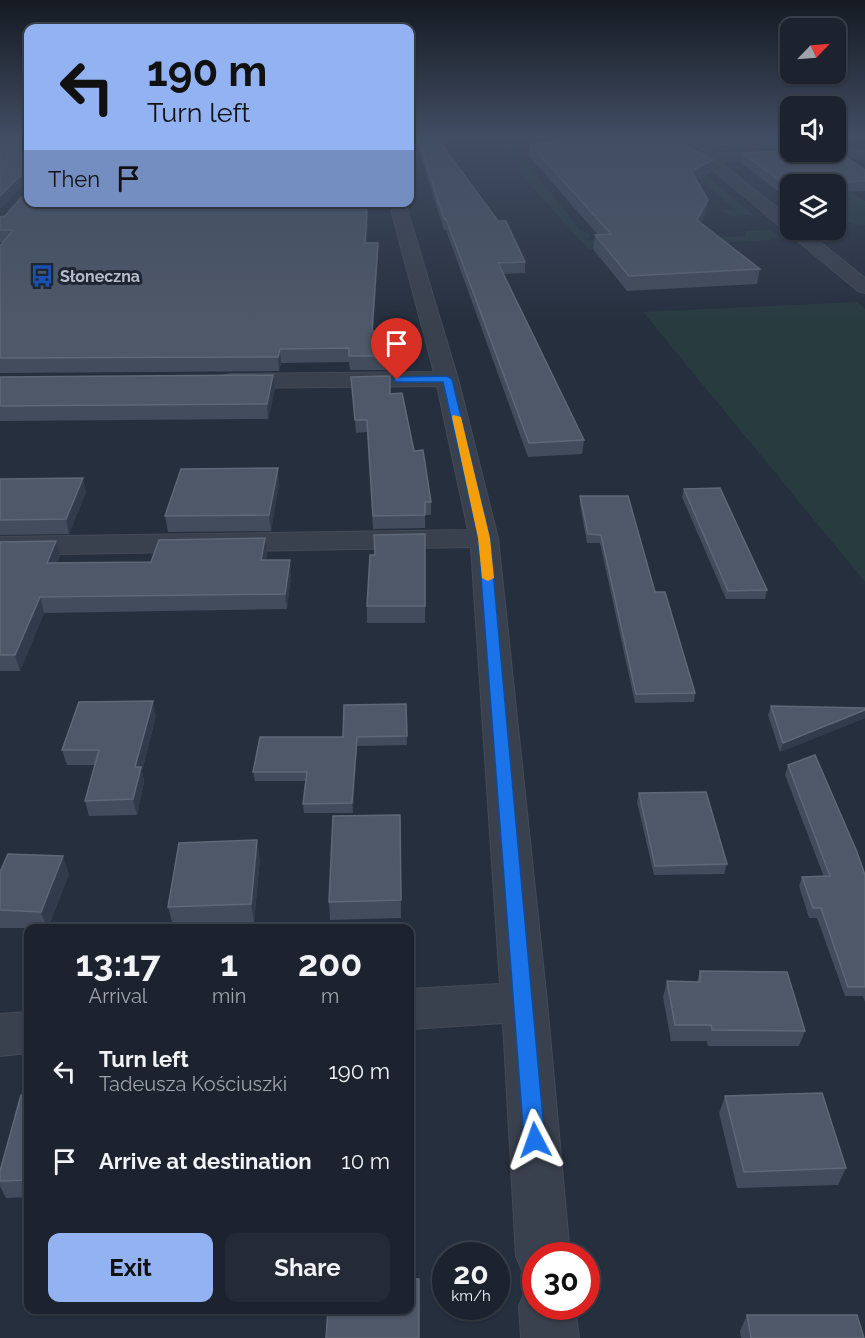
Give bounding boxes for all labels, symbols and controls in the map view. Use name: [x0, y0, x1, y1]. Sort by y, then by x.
north arrow: [780, 18, 846, 84]
map controls: [780, 18, 846, 240]
text: 190 m: [147, 47, 267, 96]
icon: left: [48, 48, 126, 126]
button: sound: [780, 96, 846, 162]
text: Turn left: [147, 97, 250, 128]
icon: arrive: [112, 162, 145, 195]
text: Then: [48, 166, 100, 192]
button: layers: [780, 174, 846, 240]
bus stop icon: Słoneczna: [29, 263, 55, 289]
place label: Słoneczna: [60, 267, 140, 286]
pin: [371, 318, 422, 380]
icon: arrive: [380, 327, 413, 360]
text: 13:17: [76, 942, 160, 984]
text: 1: [220, 942, 238, 984]
text: 200: [298, 942, 362, 984]
text: Arrival: [89, 984, 147, 1008]
text: min: [212, 984, 246, 1008]
text: m: [321, 984, 339, 1008]
text: Turn left: [99, 1046, 189, 1072]
icon: left: [48, 1055, 81, 1088]
text: 190 m: [328, 1058, 390, 1084]
text: Tadeusza Kościuszki: [99, 1072, 287, 1096]
position arrow: [503, 1108, 567, 1172]
icon: arrive: [48, 1145, 81, 1178]
text: Arrive at destination: [99, 1148, 312, 1174]
text: 10 m: [341, 1148, 390, 1174]
button: Exit: [48, 1233, 213, 1302]
button: Share: [225, 1233, 390, 1302]
speed limit sign: 30: [522, 1242, 600, 1320]
text: 20: [453, 1256, 489, 1291]
text: km/h: [451, 1287, 491, 1305]

